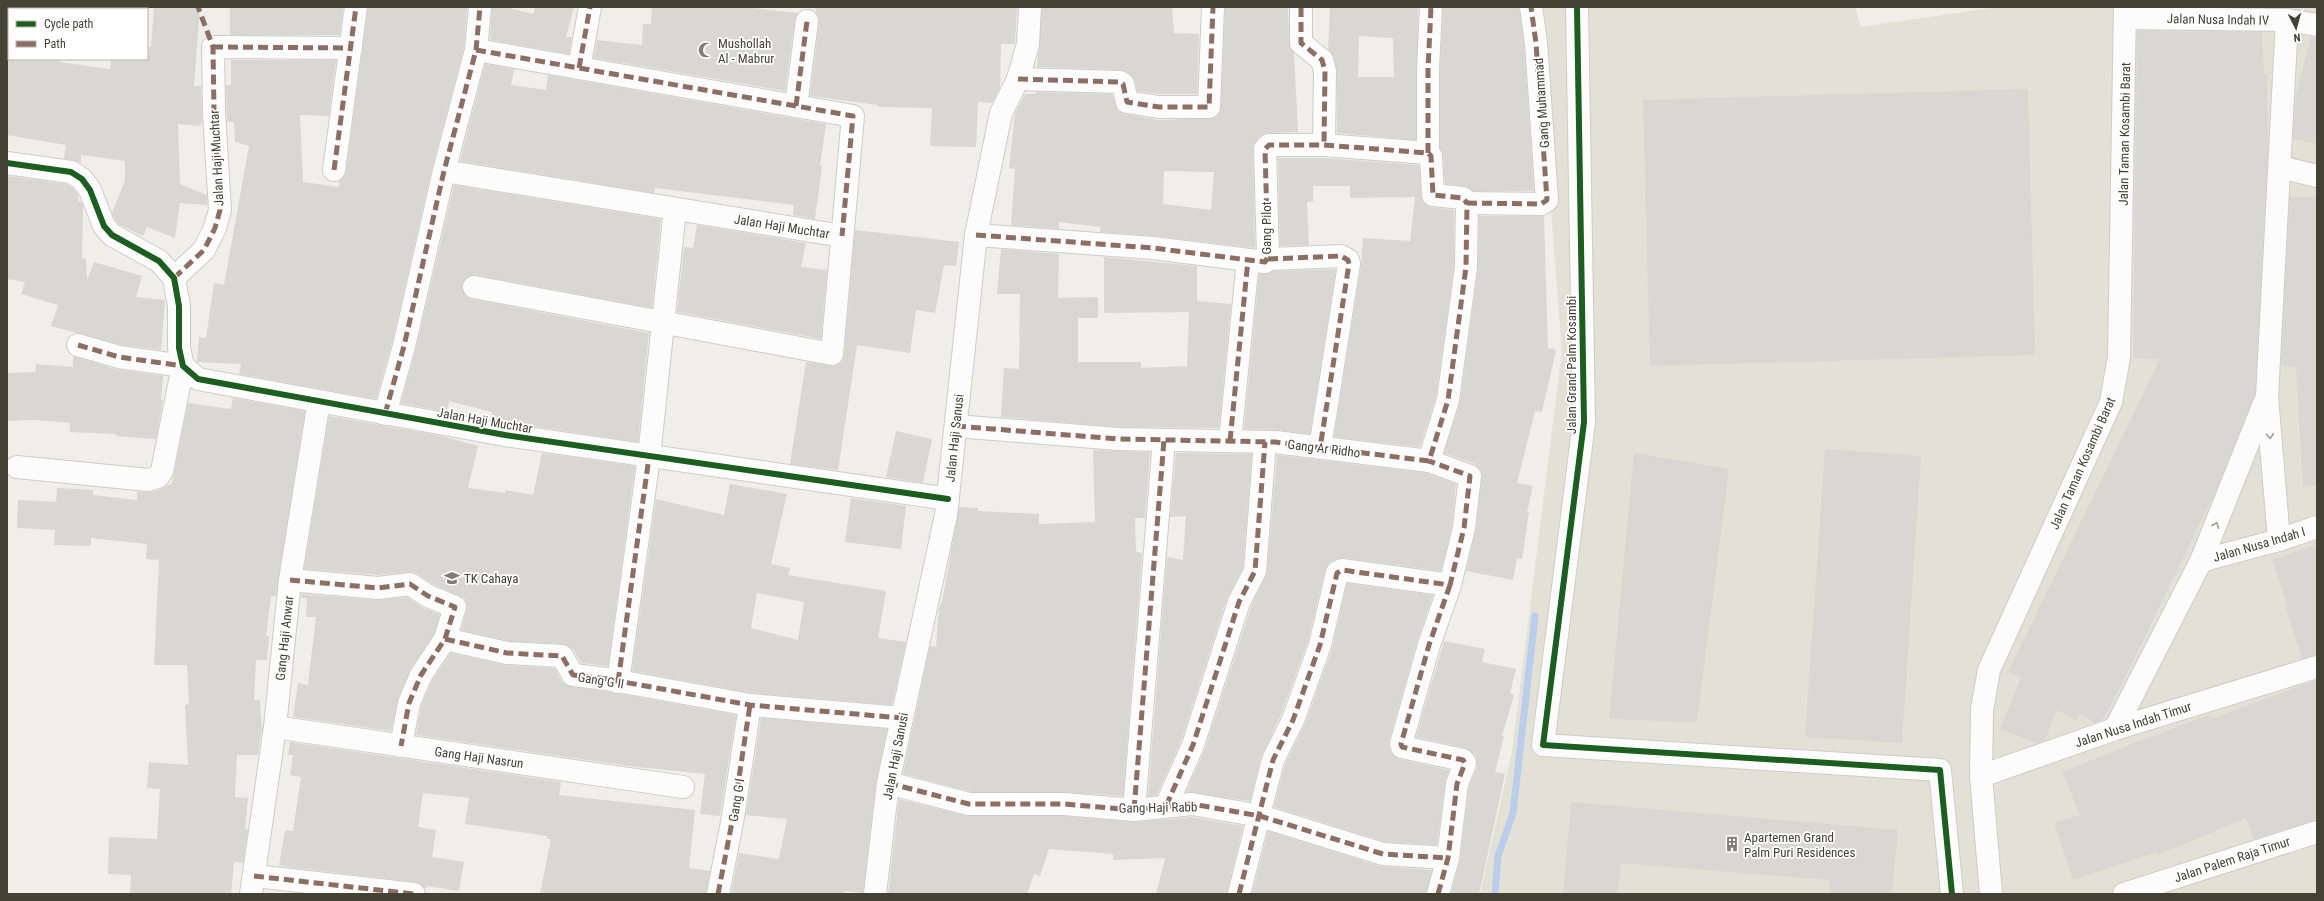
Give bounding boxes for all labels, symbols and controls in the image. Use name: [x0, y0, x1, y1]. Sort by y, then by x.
legend: [8, 8, 148, 60]
north arrow: [2276, 8, 2316, 48]
street label: Jalan Nusa Indah IV: [2167, 11, 2270, 28]
text: Cycle path: [44, 17, 94, 31]
text: N: [2293, 31, 2301, 44]
place label: Mushollah Al - Mabrur: [718, 36, 774, 66]
text: Path: [44, 37, 66, 51]
mosque icon: Mushollah Al - Mabrur: [697, 41, 715, 59]
street label: Gang Muhammad: [1531, 57, 1552, 149]
street label: Jalan Taman Kosambi Barat: [2116, 62, 2133, 206]
street label: Jalan Haji Muchtar: [206, 109, 227, 207]
street label: Gang Pilot: [1259, 201, 1274, 255]
street label: Jalan Haji Muchtar: [733, 212, 831, 241]
street label: Jalan Grand Palm Kosambi: [1564, 296, 1579, 434]
street label: Jalan Haji Sanusi: [942, 393, 967, 483]
street label: Jalan Taman Kosambi Barat: [2046, 395, 2118, 532]
street label: Jalan Haji Muchtar: [436, 405, 534, 436]
one-way arrow: [2266, 433, 2275, 439]
street label: Gang Ar Ridho: [1287, 437, 1361, 460]
one-way arrow: [2211, 521, 2219, 528]
street label: Jalan Nusa Indah I: [2211, 524, 2307, 565]
school or university icon: TK Cahaya: [443, 569, 461, 587]
place label: TK Cahaya: [464, 571, 518, 586]
street label: Gang Haji Anwar: [273, 595, 296, 681]
street label: Gang G II: [577, 669, 625, 692]
street label: Jalan Nusa Indah Timur: [2073, 699, 2193, 750]
street label: Jalan Haji Sanusi: [880, 711, 911, 801]
street label: Gang Haji Nasrun: [434, 744, 524, 771]
street label: Gang G I: [726, 777, 747, 823]
street label: Gang Haji Rabb: [1119, 799, 1197, 816]
place label: Apartemen Grand Palm Puri Residences: [1744, 830, 1855, 860]
street label: Jalan Palem Raja Timur: [2172, 834, 2292, 885]
building icon: Apartemen Grand Palm Puri Residences: [1723, 835, 1741, 853]

